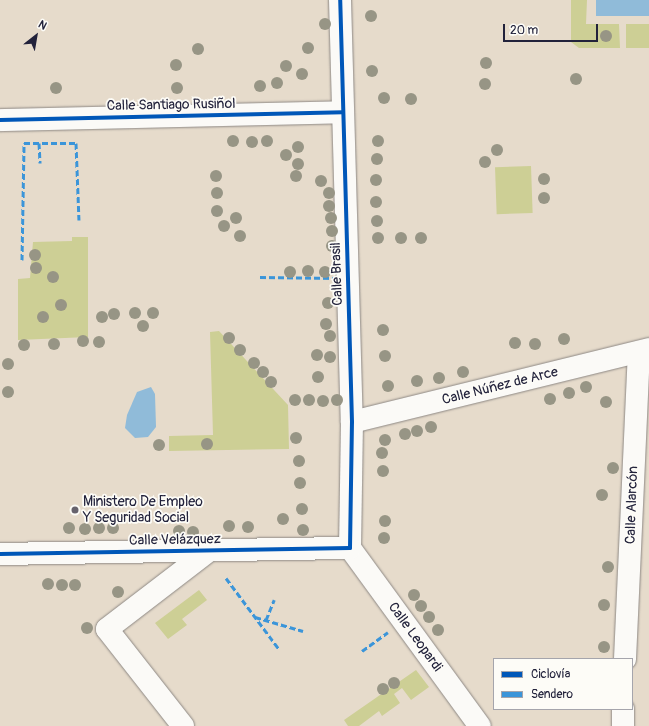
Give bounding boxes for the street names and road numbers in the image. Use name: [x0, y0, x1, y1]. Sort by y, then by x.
street label: Calle Santiago Rusiñol: [106, 95, 236, 115]
street label: Calle Brasil: [328, 242, 346, 306]
street label: Calle Núñez de Arce: [440, 363, 560, 409]
street label: Calle Alarcón: [622, 466, 642, 544]
street label: Calle Velázquez: [129, 531, 221, 549]
street label: Calle Leopardi: [384, 599, 446, 675]

